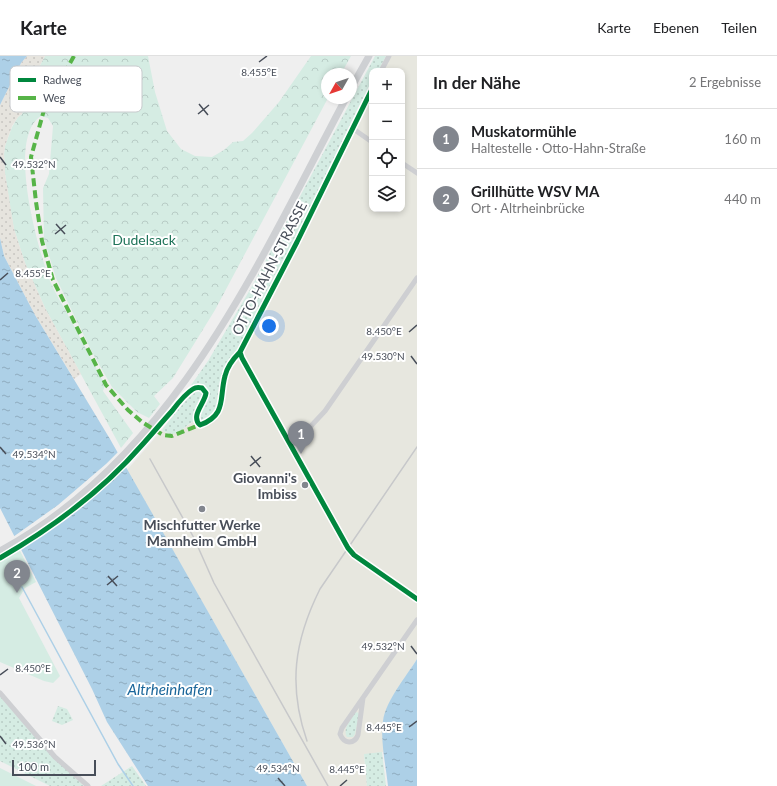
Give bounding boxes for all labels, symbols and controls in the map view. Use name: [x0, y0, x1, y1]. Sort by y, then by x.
text: Karte: [20, 16, 67, 39]
text: Karte: [597, 19, 631, 36]
text: Ebenen: [653, 19, 699, 36]
text: Teilen: [721, 19, 757, 36]
legend: [10, 66, 142, 112]
text: 8.455°E: [241, 66, 277, 78]
north arrow: [321, 68, 357, 104]
map controls: [369, 68, 405, 212]
button: +: [369, 68, 405, 104]
text: In der Nähe: [433, 72, 521, 93]
text: Radweg: [43, 73, 82, 86]
text: 2 Ergebnisse: [689, 74, 761, 90]
text: Weg: [43, 91, 66, 104]
button: −: [369, 104, 405, 140]
text: Muskatormühle: [471, 122, 577, 140]
text: 1: [442, 131, 450, 147]
text: 160 m: [724, 131, 761, 147]
button: locate: [369, 140, 405, 176]
text: Haltestelle · Otto-Hahn-Straße: [471, 140, 646, 156]
text: 49.532°N: [12, 158, 56, 170]
button: layers: [369, 176, 405, 212]
text: Grillhütte WSV MA: [471, 182, 599, 200]
text: 2: [442, 191, 450, 207]
text: 440 m: [724, 191, 761, 207]
street label: OTTO-HAHN-STRASSE: [228, 198, 310, 338]
text: Ort · Altrheinbrücke: [471, 200, 585, 216]
park label: Dudelsack: [112, 231, 177, 248]
text: 8.455°E: [15, 267, 51, 279]
your location: [259, 316, 279, 336]
text: 8.450°E: [366, 325, 402, 337]
text: 49.530°N: [361, 350, 405, 362]
pin: 1: [288, 421, 314, 454]
text: 49.534°N: [12, 448, 56, 460]
place label: Giovanni's Imbiss: [233, 469, 297, 502]
marker: Giovanni's Imbiss: [300, 480, 310, 490]
marker: Mischfutter Werke Mannheim GmbH: [197, 504, 207, 514]
place label: Mischfutter Werke Mannheim GmbH: [144, 516, 261, 549]
pin: 2: [4, 560, 30, 593]
text: 49.532°N: [361, 640, 405, 652]
text: 8.450°E: [15, 662, 51, 674]
water label: Altrheinhafen: [126, 680, 213, 698]
text: 8.445°E: [366, 721, 402, 733]
text: 49.536°N: [12, 738, 56, 750]
scale bar: [12, 758, 96, 777]
text: 100 m: [18, 760, 49, 773]
text: 49.534°N: [256, 762, 300, 774]
text: 8.445°E: [329, 763, 365, 775]

